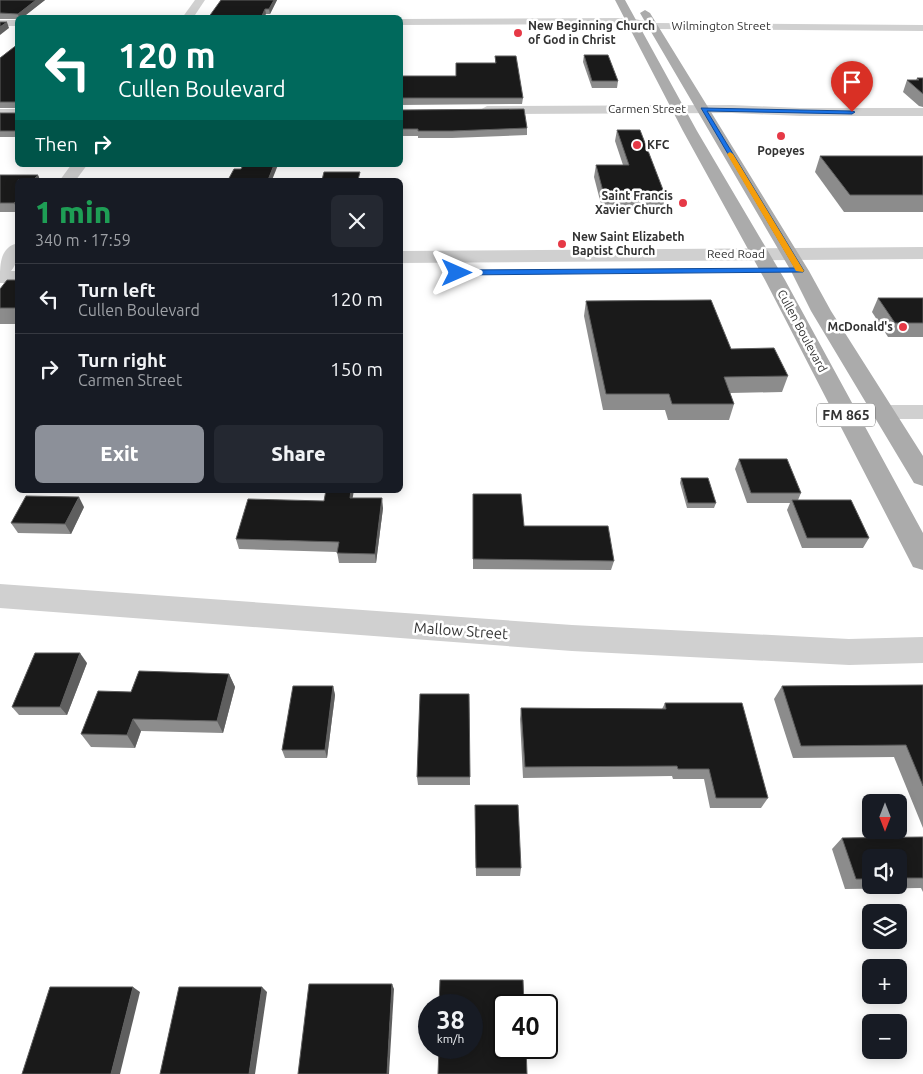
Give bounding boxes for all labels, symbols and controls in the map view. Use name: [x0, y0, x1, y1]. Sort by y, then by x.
place label: New Beginning Church of God in Christ: [528, 19, 655, 46]
street label: Wilmington Street: [671, 19, 771, 32]
marker: New Beginning Church of God in Christ: [512, 27, 524, 39]
icon: left: [35, 35, 100, 100]
text: 120 m: [118, 35, 216, 75]
pin: [831, 61, 873, 112]
icon: arrive: [838, 68, 866, 96]
text: Cullen Boulevard: [118, 76, 286, 101]
street label: Carmen Street: [608, 102, 686, 115]
icon: right: [88, 130, 116, 158]
marker: Popeyes: [775, 130, 787, 142]
text: Then: [35, 133, 78, 155]
place label: KFC: [647, 138, 670, 151]
marker: KFC: [631, 139, 643, 151]
place label: Popeyes: [757, 144, 805, 157]
place label: Saint Francis Xavier Church: [595, 189, 673, 216]
text: 1 min: [35, 195, 111, 229]
button: close: [331, 195, 383, 247]
marker: Saint Francis Xavier Church: [677, 197, 689, 209]
place label: New Saint Elizabeth Baptist Church: [572, 230, 685, 257]
text: 340 m · 17:59: [35, 231, 131, 249]
marker: New Saint Elizabeth Baptist Church: [556, 238, 568, 250]
position arrow: [430, 246, 482, 298]
street label: Reed Road: [707, 247, 765, 260]
text: Turn left: [78, 279, 156, 301]
icon: left: [35, 285, 63, 313]
street label: Cullen Boulevard: [775, 287, 830, 374]
text: 120 m: [330, 288, 383, 310]
text: Cullen Boulevard: [78, 301, 200, 319]
place label: McDonald's: [827, 320, 893, 333]
marker: McDonald's: [897, 321, 909, 333]
text: Turn right: [78, 349, 166, 371]
icon: right: [35, 355, 63, 383]
text: 150 m: [330, 358, 383, 380]
text: Carmen Street: [78, 371, 182, 389]
road number: FM 865: [817, 404, 875, 426]
button: Exit: [35, 425, 204, 483]
button: Share: [214, 425, 383, 483]
street label: Mallow Street: [413, 619, 509, 642]
north arrow: [862, 794, 908, 839]
map controls: [862, 794, 907, 1059]
button: sound: [862, 849, 907, 894]
button: layers: [862, 904, 907, 949]
button: +: [862, 959, 907, 1004]
speed limit sign: 40: [493, 994, 558, 1059]
text: 38: [436, 1006, 465, 1034]
button: −: [862, 1014, 907, 1059]
text: km/h: [437, 1032, 464, 1045]

